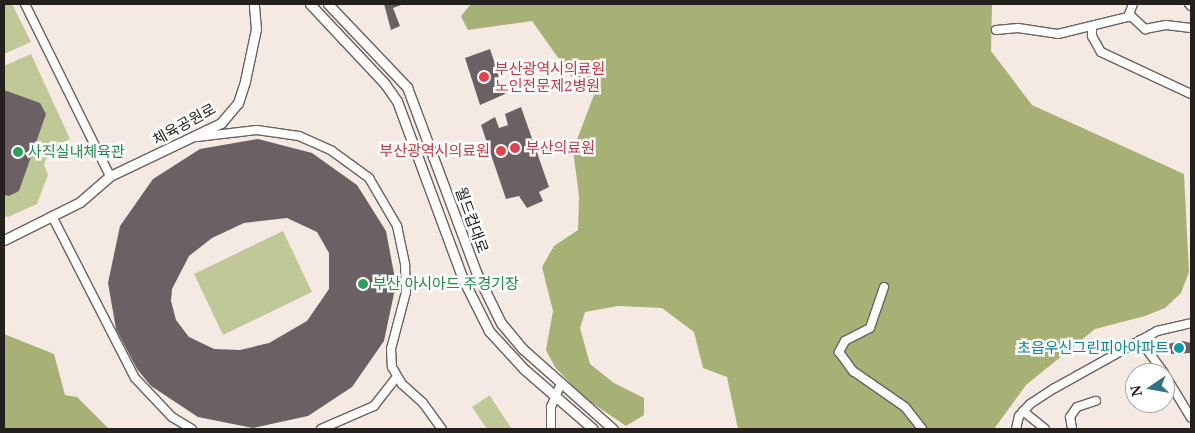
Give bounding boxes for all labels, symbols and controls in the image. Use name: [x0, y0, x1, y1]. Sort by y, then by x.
place label: 부산광역시의료원 노인전문제2병원: [495, 59, 605, 94]
marker: 부산광역시의료원 노인전문제2병원: [477, 70, 491, 84]
street label: 체육공원로: [149, 99, 219, 149]
place label: 부산의료원: [526, 139, 595, 157]
marker: 부산의료원: [508, 141, 522, 155]
place label: 부산광역시의료원: [380, 142, 490, 160]
place label: 사직실내체육관: [28, 143, 125, 161]
marker: 부산광역시의료원: [494, 144, 508, 158]
marker: 사직실내체육관: [12, 146, 24, 158]
street label: 월드컵대로: [452, 185, 492, 255]
place label: 부산 아시아드 주경기장: [373, 275, 519, 293]
marker: 부산 아시아드 주경기장: [357, 278, 369, 290]
place label: 초읍우신그린피아아파트: [1017, 339, 1169, 357]
marker: 초읍우신그린피아아파트: [1173, 342, 1185, 354]
north arrow: [1125, 363, 1175, 413]
text: N: [1125, 384, 1146, 398]

